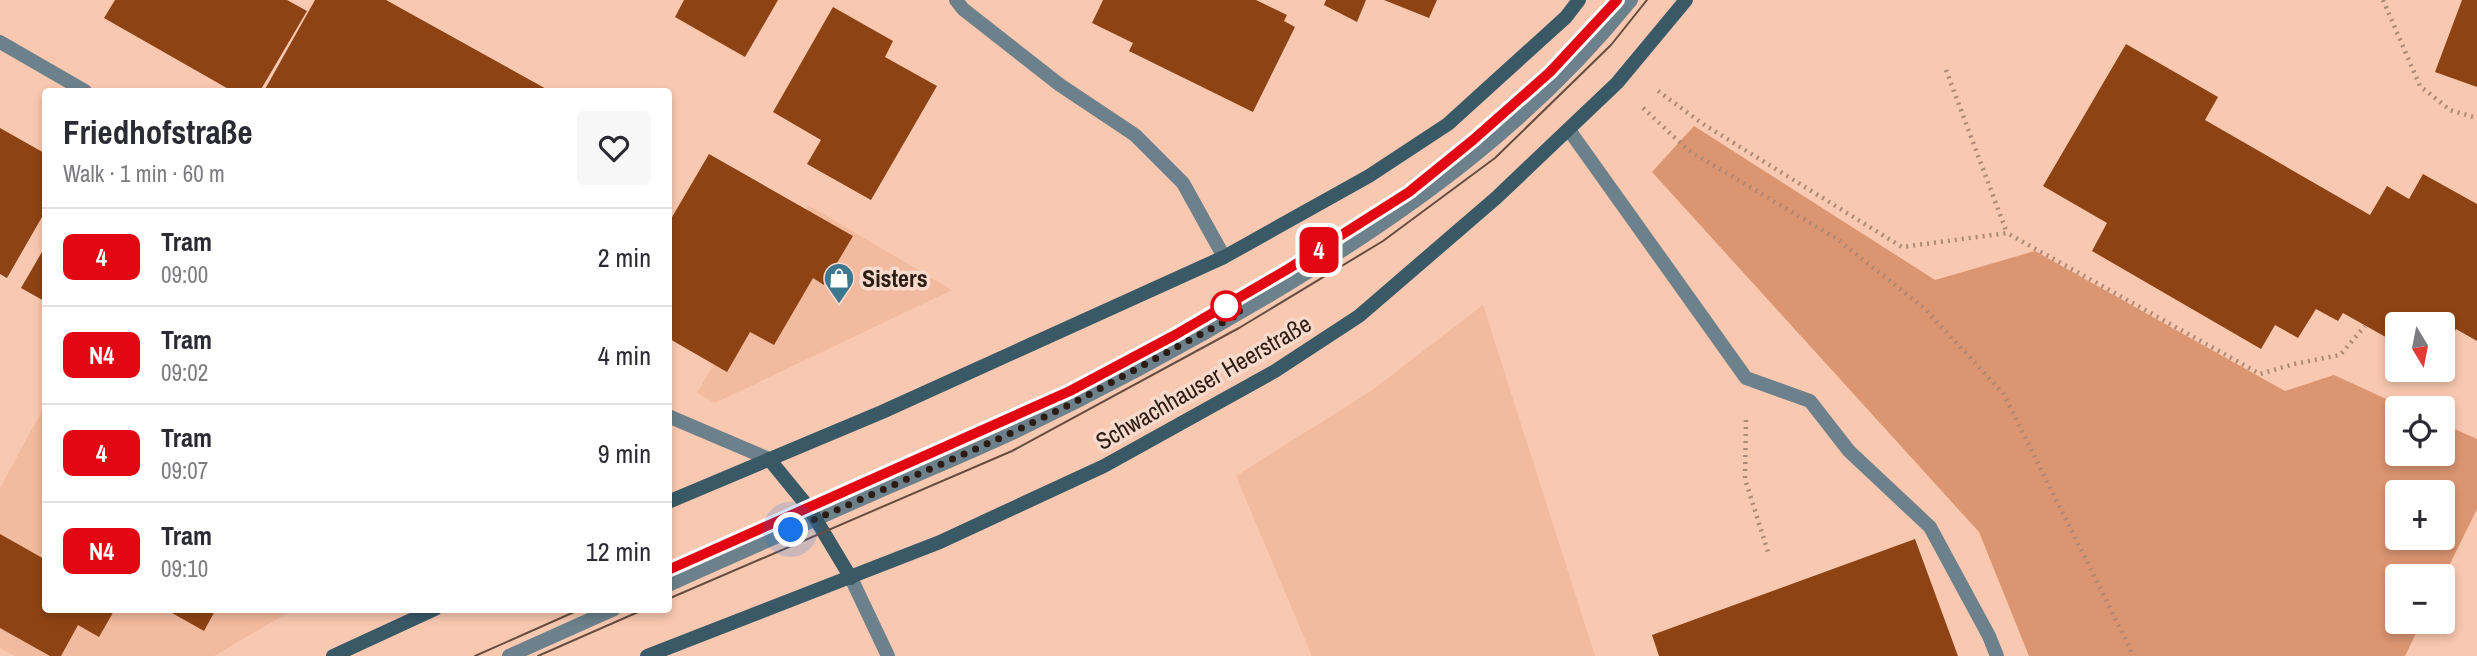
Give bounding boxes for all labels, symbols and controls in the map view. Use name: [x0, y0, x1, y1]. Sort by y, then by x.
text: Friedhofstraße: [63, 110, 252, 154]
button: heart: [577, 111, 651, 185]
text: Walk · 1 min · 60 m: [63, 158, 225, 189]
text: Tram: [161, 224, 212, 259]
line badge: 4: [1296, 227, 1342, 273]
text: 4: [1314, 234, 1324, 266]
text: 2 min: [598, 240, 651, 275]
text: 4: [96, 241, 107, 273]
text: 09:00: [161, 259, 208, 290]
shop icon: Sisters: [822, 261, 856, 305]
place label: Sisters: [862, 262, 928, 294]
unlabelled marker: [1211, 291, 1241, 321]
street label: Schwachhauser Heerstraße: [1089, 307, 1317, 457]
north arrow: [2385, 312, 2455, 382]
map controls: [2385, 312, 2455, 634]
text: Tram: [161, 322, 212, 357]
text: 4 min: [598, 338, 651, 373]
text: N4: [89, 339, 114, 371]
text: 09:02: [161, 357, 208, 388]
button: locate: [2385, 396, 2455, 466]
text: Tram: [161, 420, 212, 455]
text: 9 min: [598, 436, 651, 471]
text: 4: [96, 437, 107, 469]
text: 09:07: [161, 455, 208, 486]
button: +: [2385, 480, 2455, 550]
your location: [773, 512, 808, 547]
text: Tram: [161, 518, 212, 553]
text: 12 min: [586, 534, 651, 569]
text: N4: [89, 535, 114, 567]
text: 09:10: [161, 553, 208, 584]
button: −: [2385, 564, 2455, 634]

